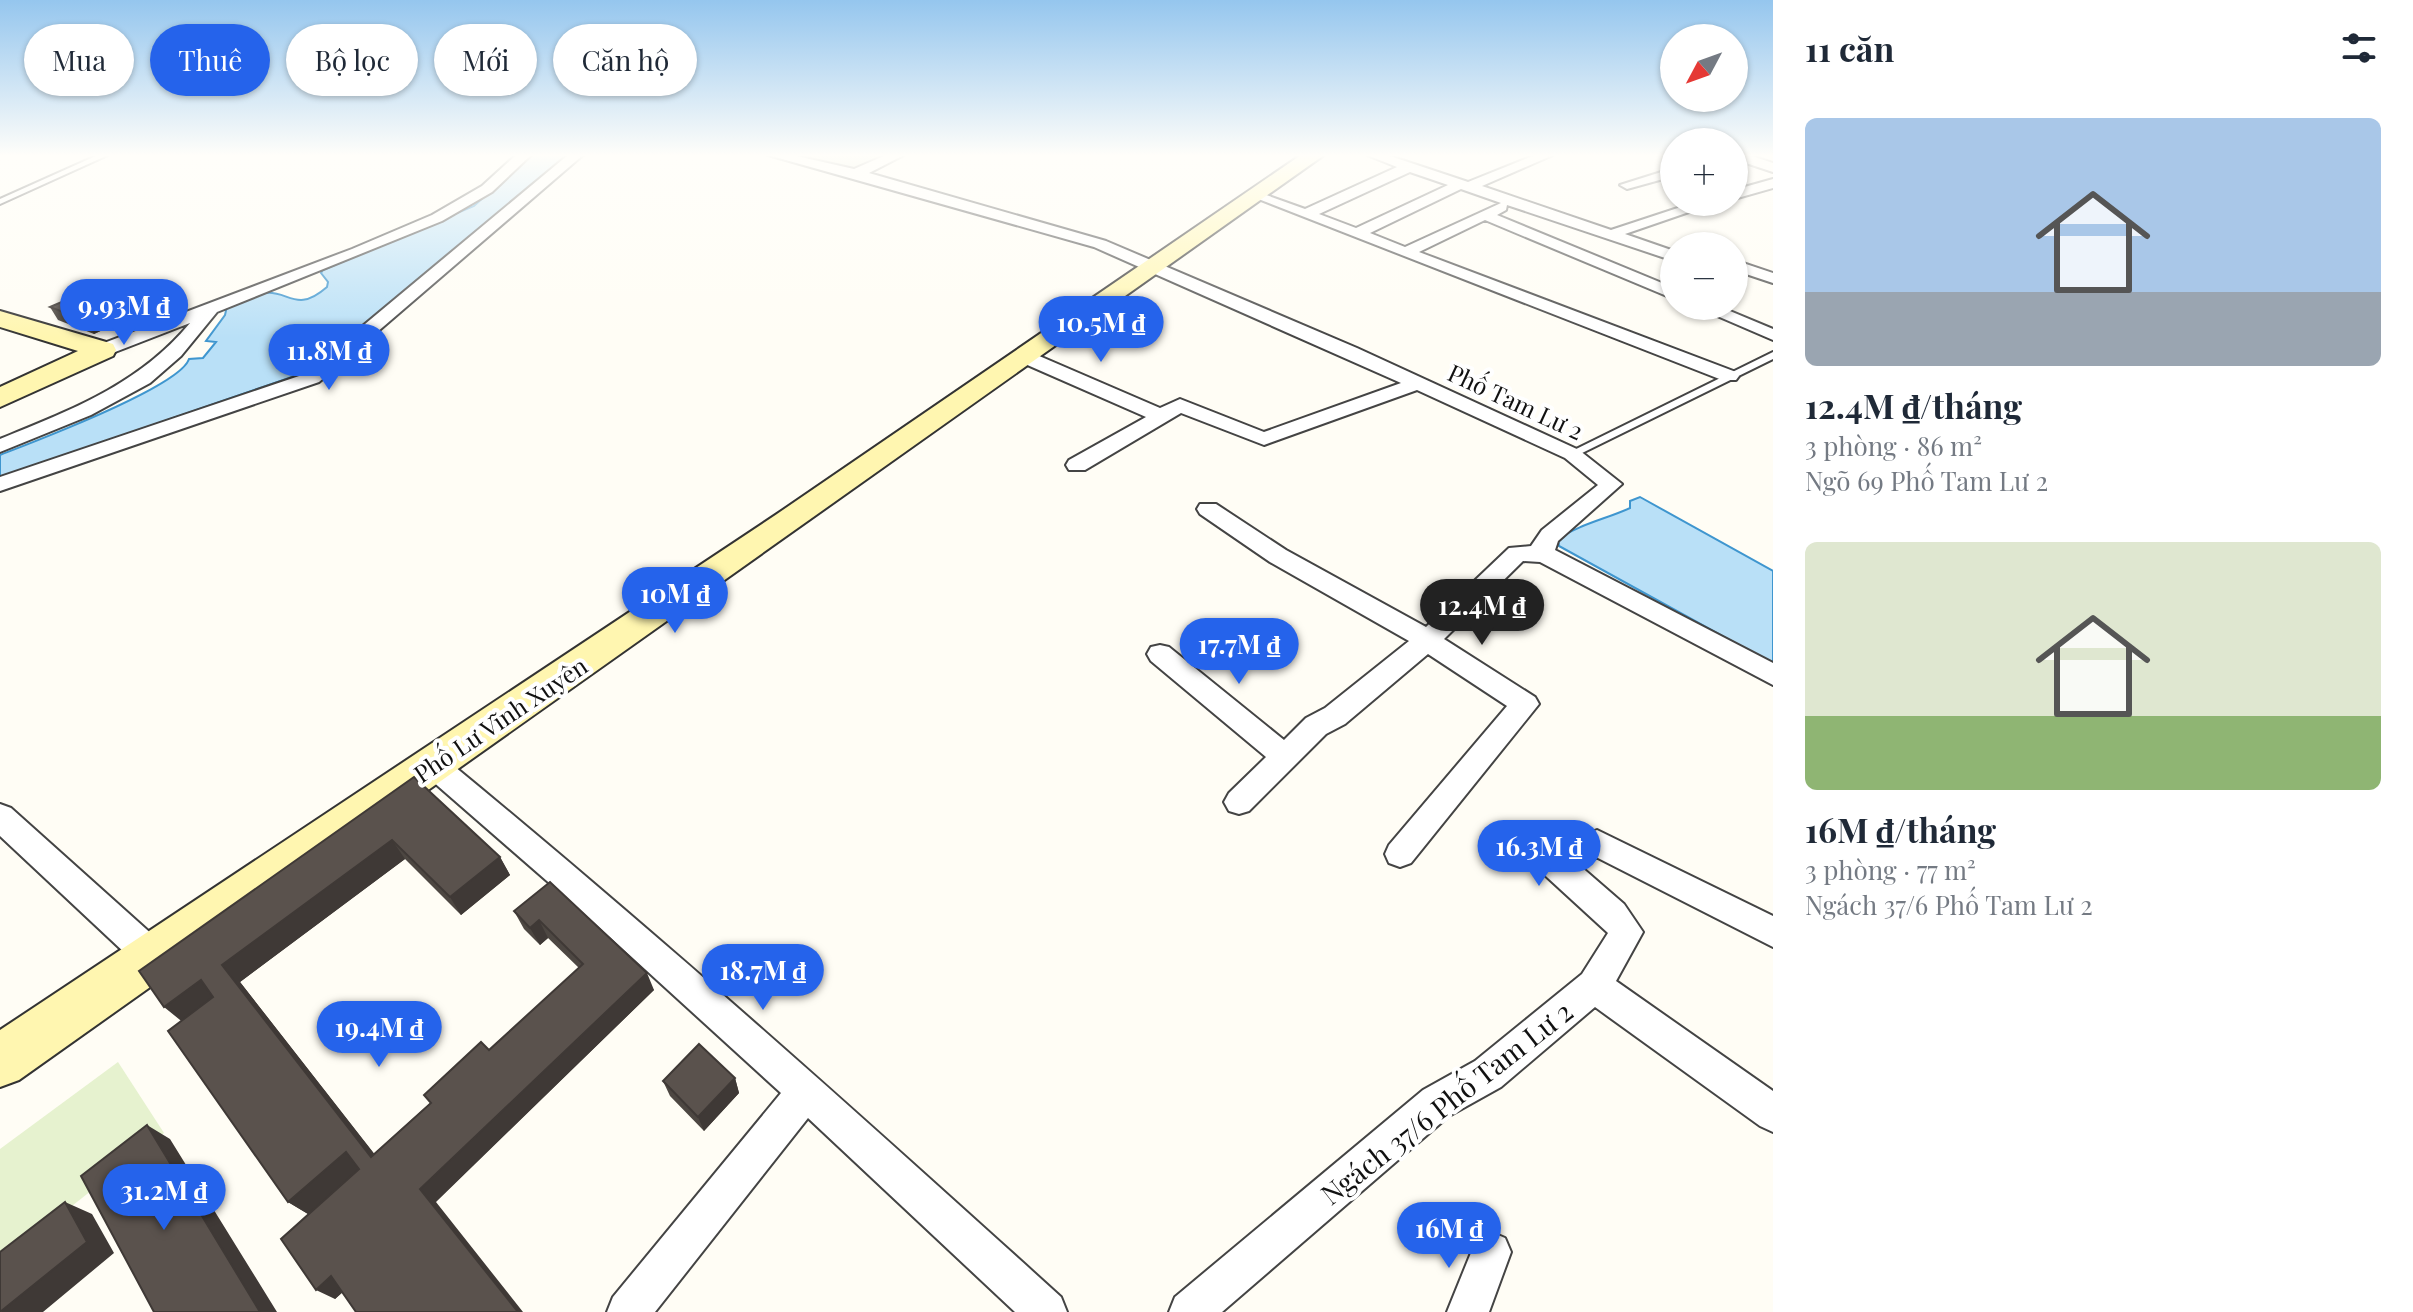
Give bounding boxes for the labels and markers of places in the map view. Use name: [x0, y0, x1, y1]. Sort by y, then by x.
pin: 9.93M ₫: [50, 279, 198, 347]
pin: 10.5M ₫: [1027, 296, 1175, 364]
pin: 11.8M ₫: [255, 324, 403, 392]
pin: 10M ₫: [619, 567, 731, 635]
pin: 12.4M ₫: [1408, 579, 1556, 647]
pin: 17.7M ₫: [1165, 618, 1313, 686]
pin: 16.3M ₫: [1465, 820, 1613, 888]
pin: 18.7M ₫: [689, 944, 837, 1012]
pin: 19.4M ₫: [305, 1001, 453, 1069]
pin: 31.2M ₫: [90, 1164, 238, 1232]
pin: 16M ₫: [1393, 1202, 1505, 1270]

